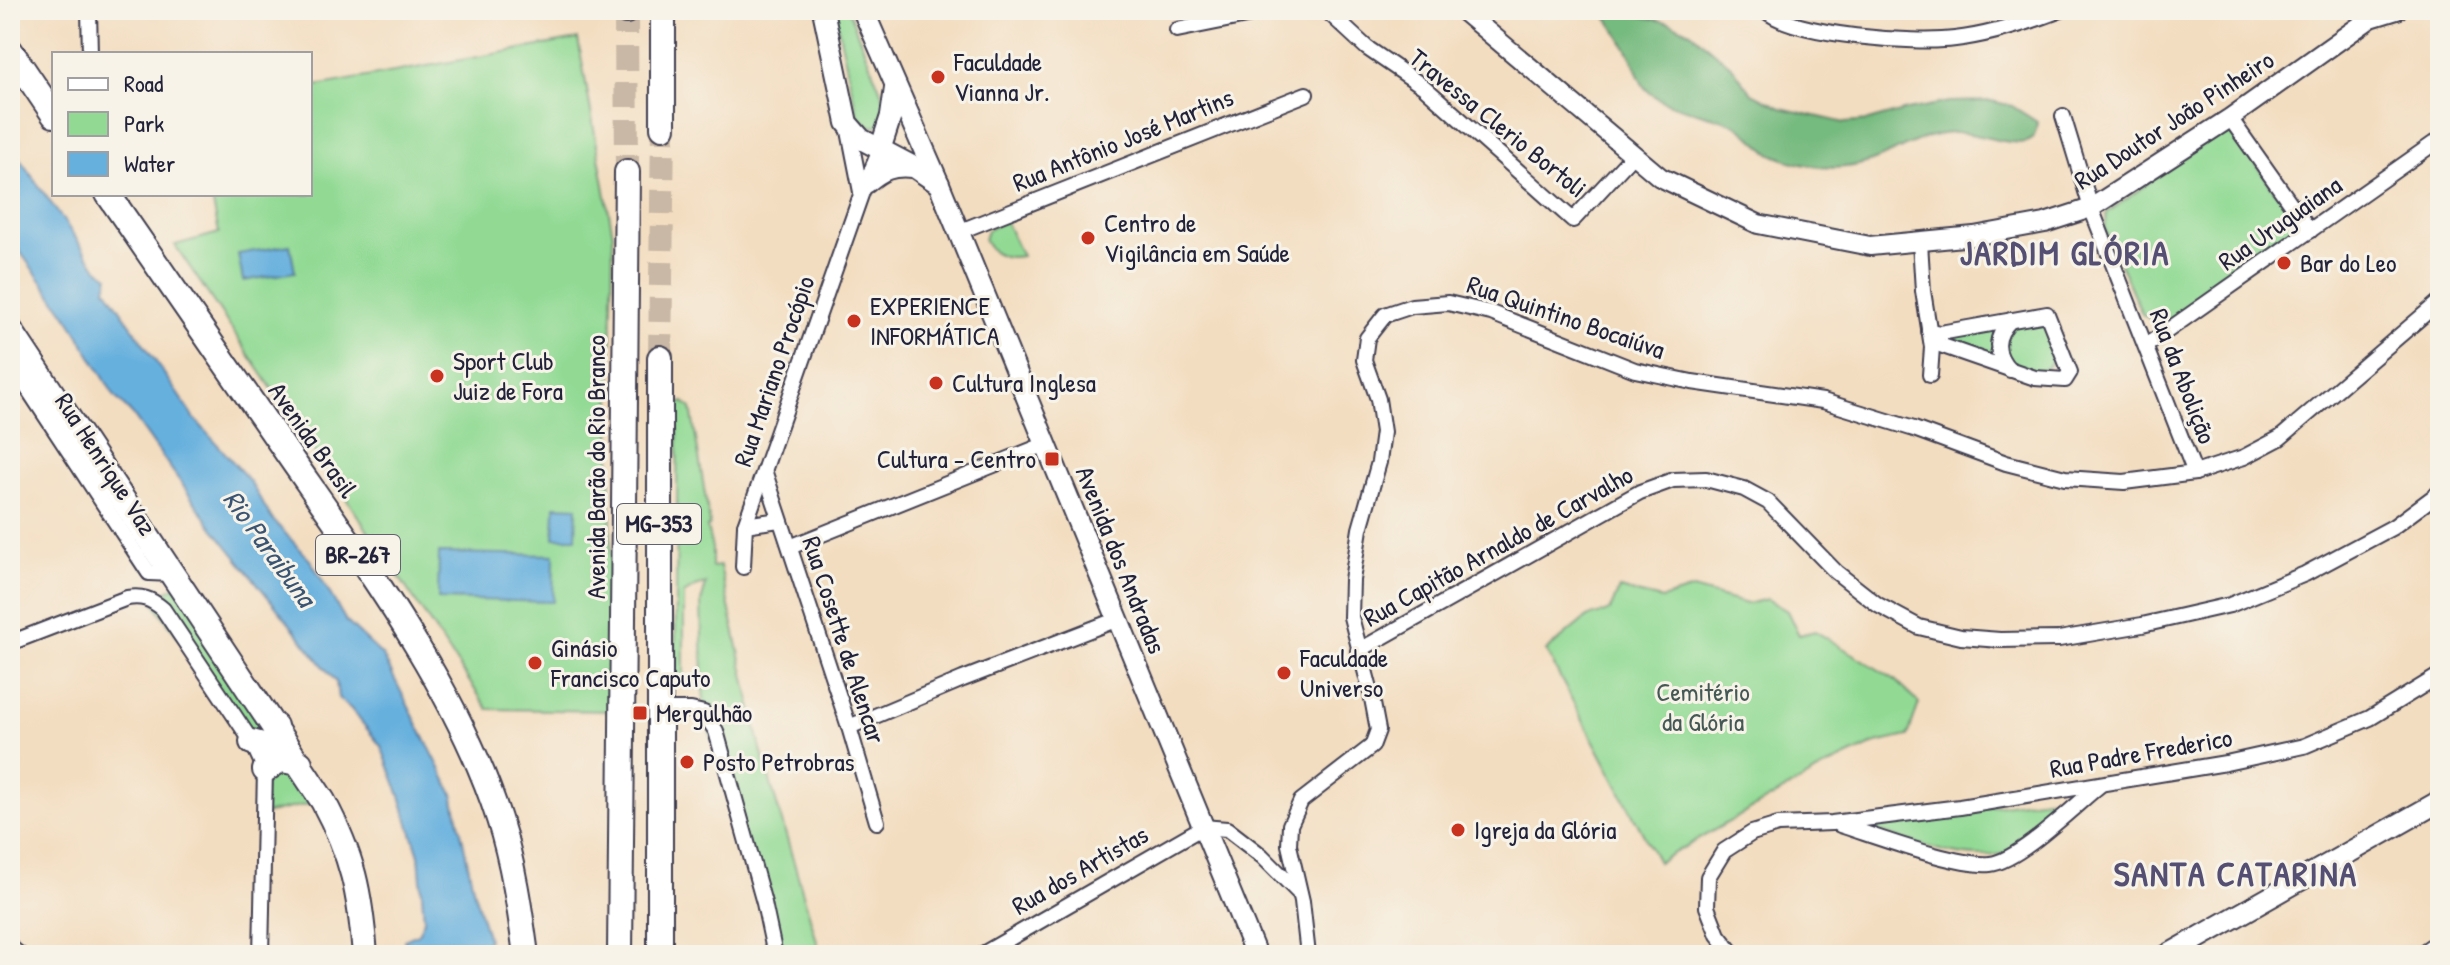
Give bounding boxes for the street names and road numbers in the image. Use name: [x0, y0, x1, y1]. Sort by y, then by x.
street label: Travessa Clerio Bortoli: [1402, 40, 1594, 205]
street label: Rua Doutor João Pinheiro: [2067, 42, 2280, 197]
street label: Rua Antônio José Martins: [1007, 79, 1238, 200]
street label: Rua Uruguaiana: [2211, 167, 2348, 278]
street label: Rua Quintino Bocaiúva: [1463, 266, 1670, 367]
street label: Rua Mariano Procópio: [725, 271, 823, 471]
street label: Rua da Abolição: [2142, 303, 2225, 448]
street label: Avenida Barão do Rio Branco: [578, 335, 613, 599]
street label: Avenida Brasil: [261, 375, 366, 504]
street label: Rua Henrique Vaz: [47, 386, 166, 542]
street label: Rua Capitão Arnaldo de Carvalho: [1357, 457, 1639, 634]
street label: Avenida dos Andradas: [1068, 461, 1175, 659]
road number: MG-353: [617, 504, 701, 544]
street label: Rua Cosette de Alencar: [794, 532, 895, 748]
road number: BR-267: [316, 535, 400, 575]
street label: Rua Padre Frederico: [2047, 719, 2235, 786]
street label: Rua dos Artistas: [1005, 817, 1154, 923]

